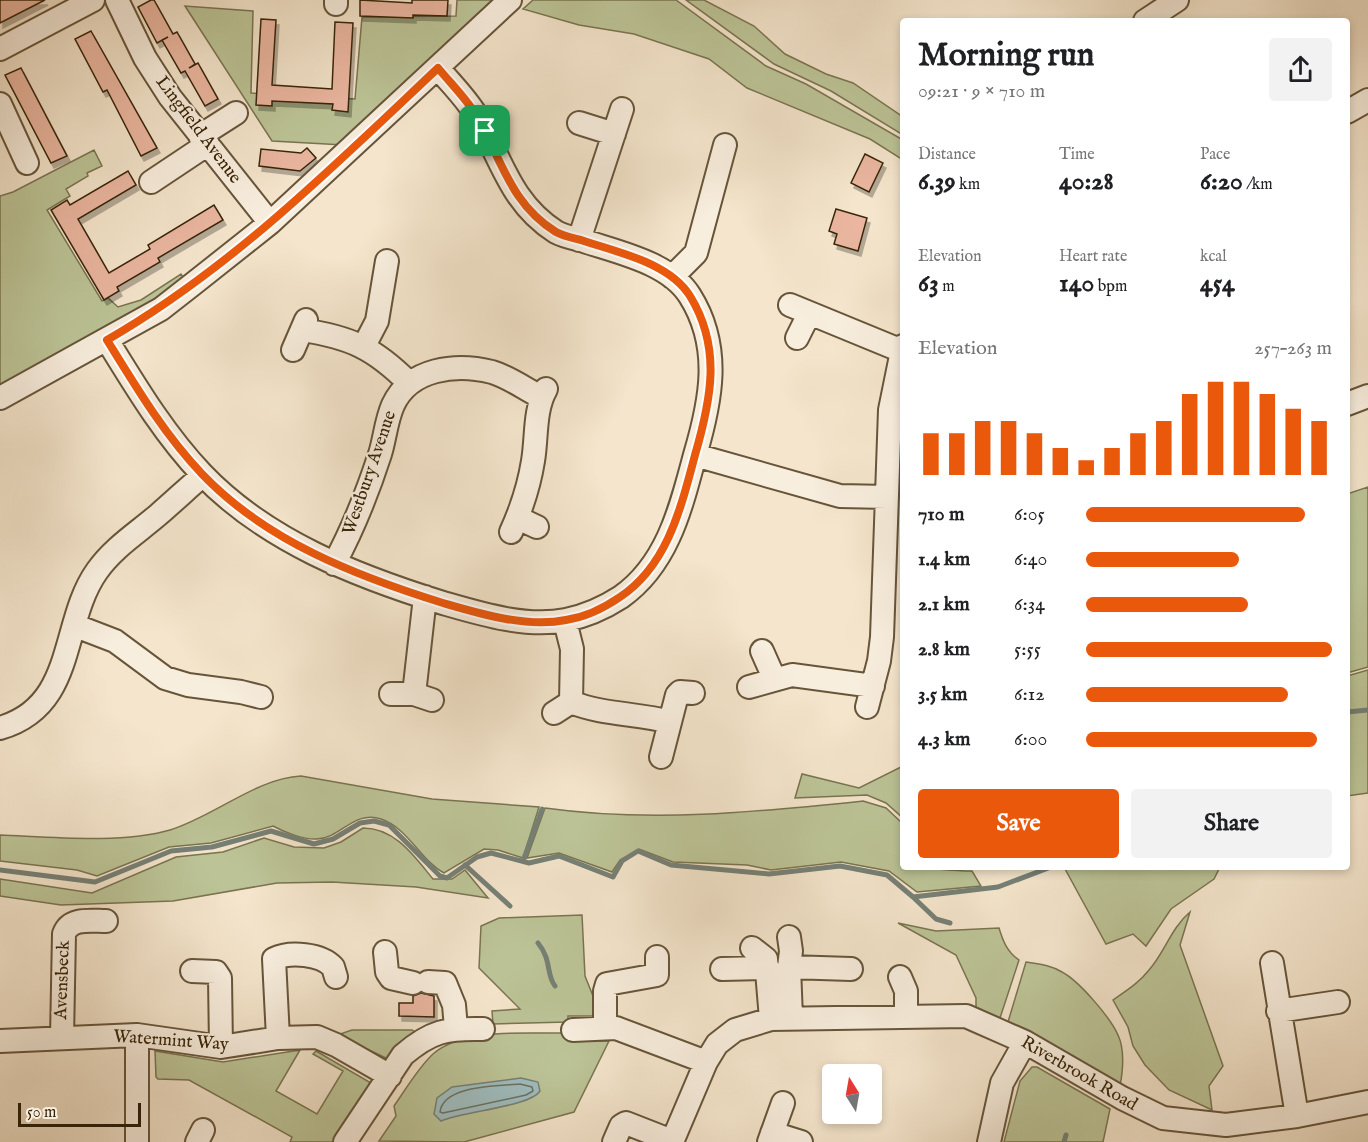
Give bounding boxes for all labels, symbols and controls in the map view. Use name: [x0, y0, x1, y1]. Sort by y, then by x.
text: Morning run: [918, 35, 1094, 77]
button: share: [1269, 38, 1332, 101]
street label: Lingfield Avenue: [150, 72, 246, 188]
text: 09:21 · 9 × 710 m: [918, 79, 1045, 104]
pin: [459, 105, 510, 156]
icon: arrive: [468, 114, 501, 147]
text: Distance: [918, 145, 976, 165]
text: Time: [1059, 145, 1095, 165]
text: Pace: [1200, 145, 1230, 165]
text: 6.39: [918, 165, 956, 198]
text: 40:28: [1059, 165, 1114, 198]
text: 6:20: [1200, 165, 1243, 198]
text: km: [956, 175, 980, 195]
text: /km: [1243, 175, 1273, 195]
text: Elevation: [918, 247, 981, 267]
text: Heart rate: [1059, 247, 1127, 267]
text: kcal: [1200, 247, 1227, 267]
text: 63: [918, 267, 939, 300]
text: 140: [1059, 267, 1094, 300]
text: 454: [1200, 267, 1235, 300]
text: m: [939, 277, 955, 297]
text: bpm: [1094, 277, 1127, 297]
text: Elevation: [918, 336, 997, 361]
text: 257–263 m: [1254, 336, 1332, 361]
street label: Westbury Avenue: [338, 408, 402, 538]
text: 710 m: [918, 502, 964, 527]
text: 6:05: [1014, 502, 1045, 527]
text: 1.4 km: [918, 547, 970, 572]
text: 6:40: [1014, 547, 1047, 572]
text: 2.1 km: [918, 592, 970, 617]
text: 6:34: [1014, 592, 1045, 617]
text: 2.8 km: [918, 637, 970, 662]
text: 5:55: [1014, 637, 1041, 662]
text: 3.5 km: [918, 682, 968, 707]
text: 6:12: [1014, 682, 1045, 707]
text: 4.3 km: [918, 727, 971, 752]
text: 6:00: [1014, 727, 1047, 752]
button: Save: [918, 789, 1119, 858]
button: Share: [1131, 789, 1332, 858]
street label: Avensbeck: [50, 940, 76, 1021]
street label: Watermint Way: [112, 1025, 230, 1057]
street label: Riverbrook Road: [1017, 1031, 1142, 1117]
north arrow: [822, 1064, 882, 1124]
map controls: [822, 1064, 882, 1124]
scale bar: [18, 1100, 141, 1128]
text: 50 m: [27, 1103, 56, 1123]

